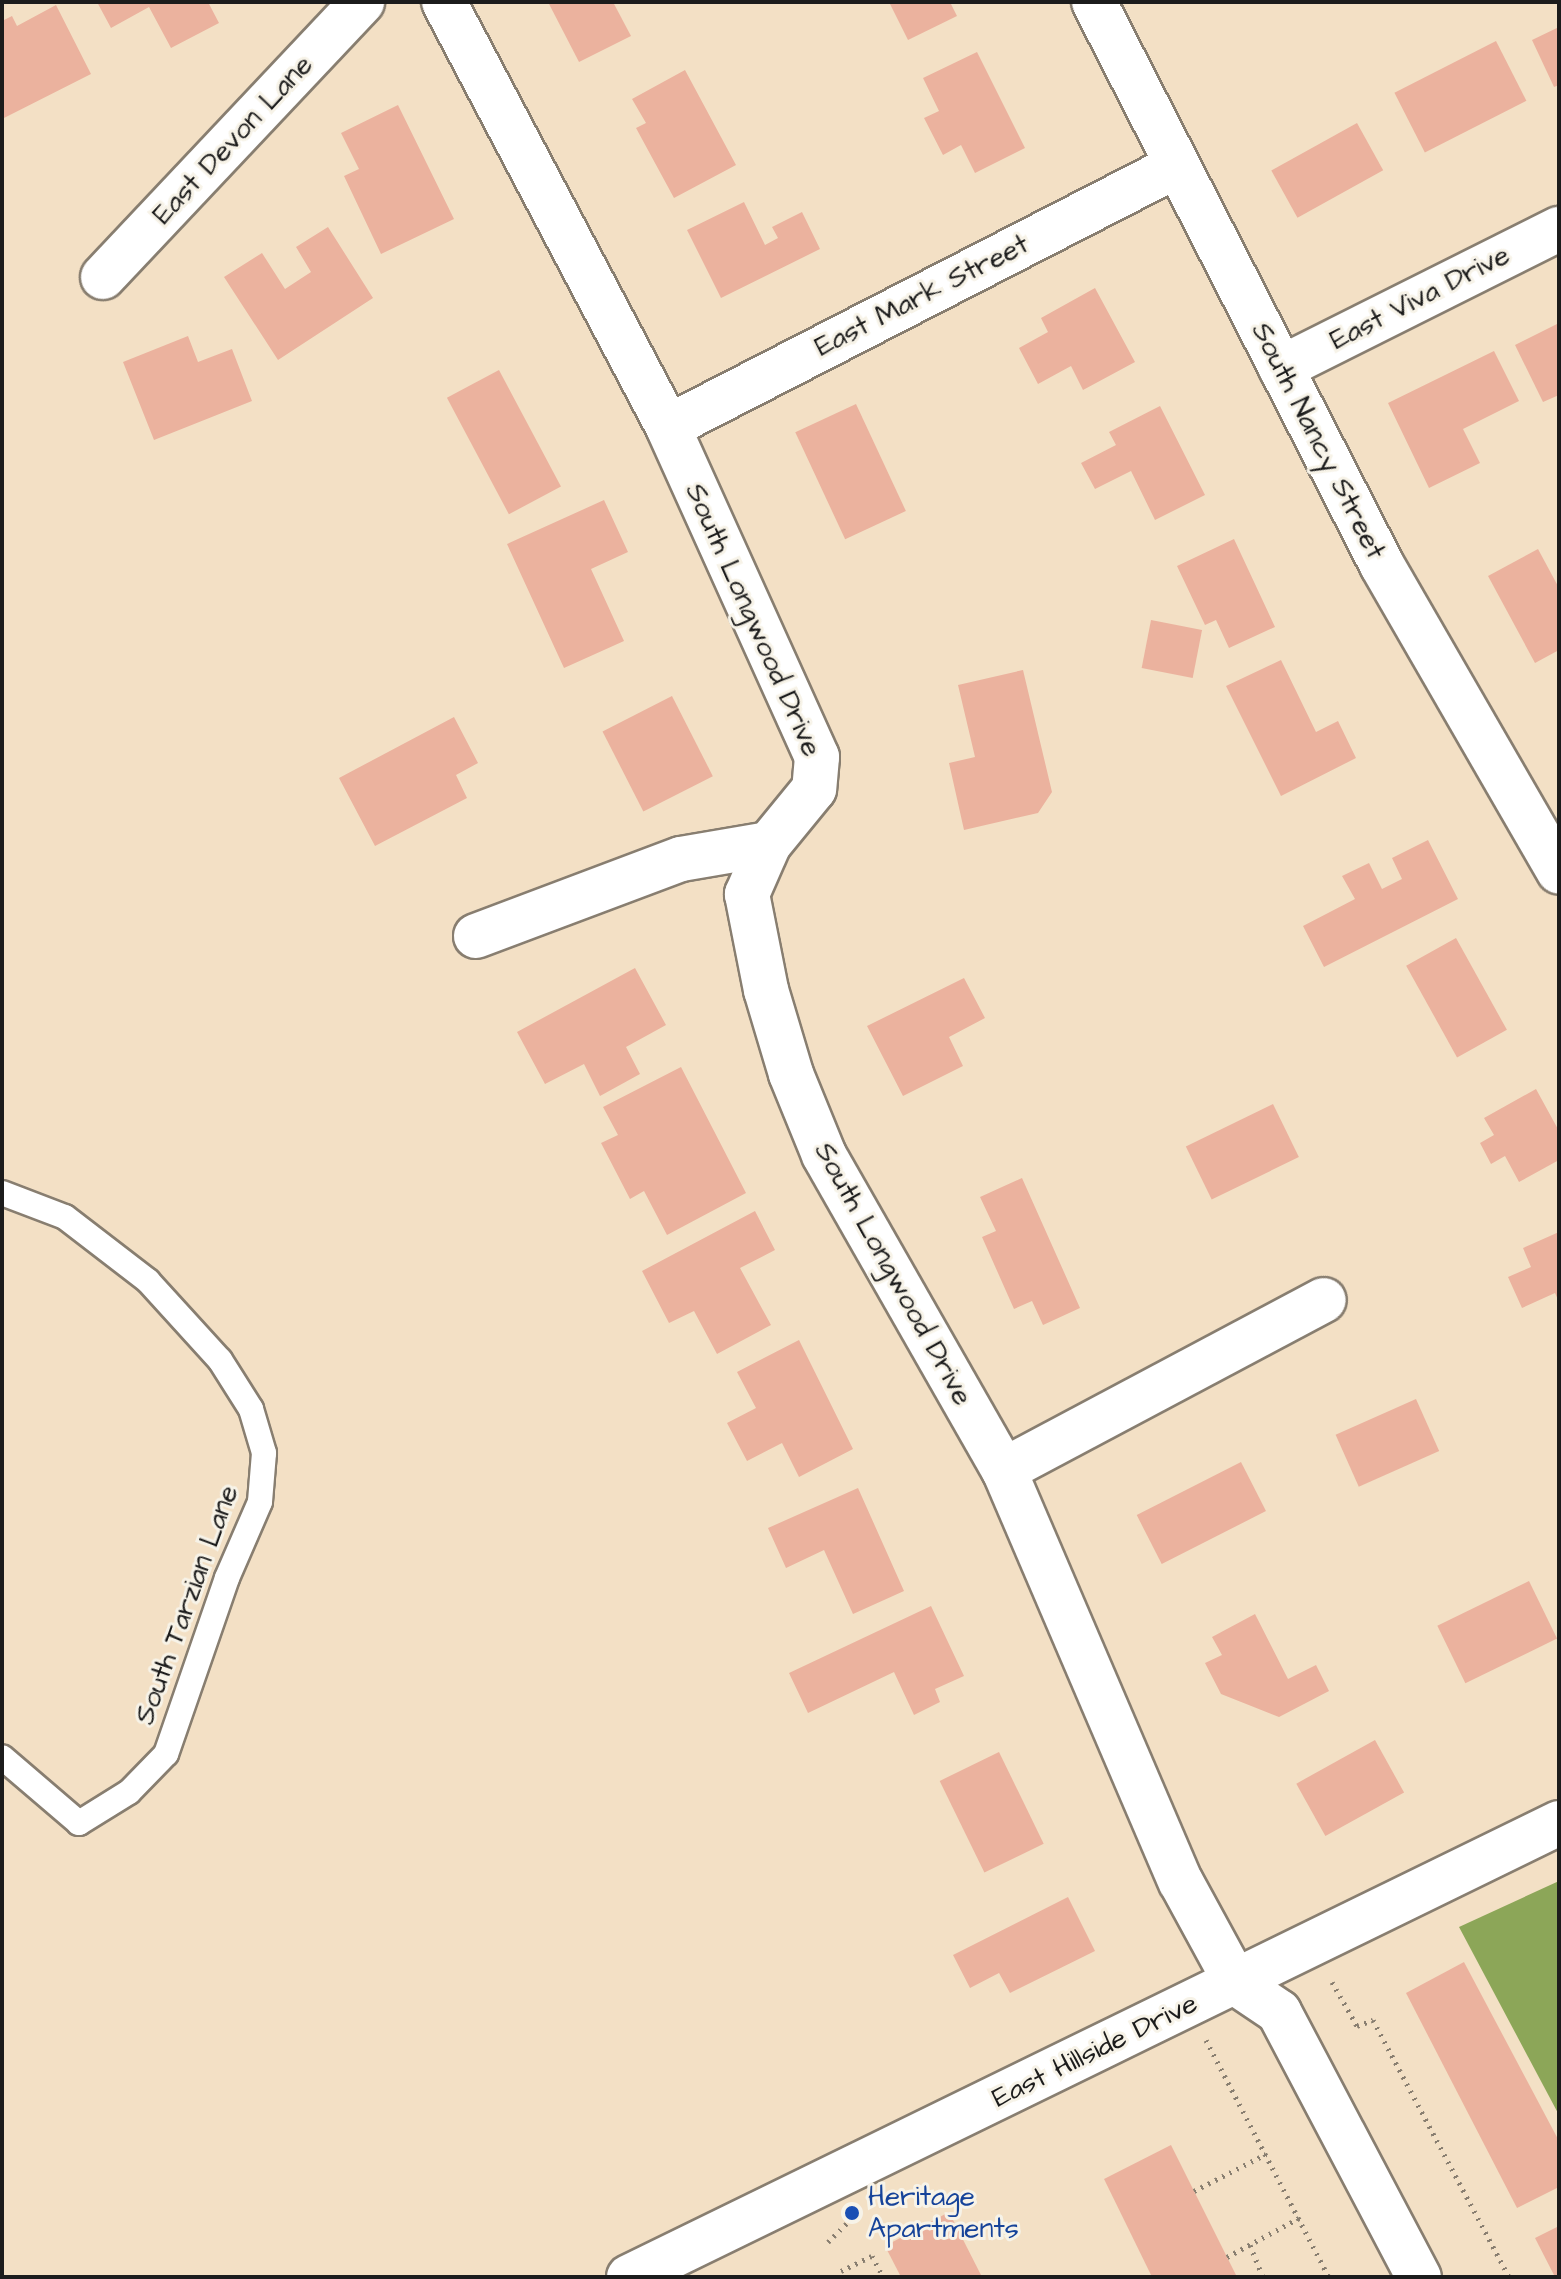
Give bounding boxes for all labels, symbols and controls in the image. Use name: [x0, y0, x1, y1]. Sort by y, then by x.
street label: East Devon Lane: [146, 48, 320, 232]
street label: East Mark Street: [810, 228, 1034, 364]
street label: East Viva Drive: [1325, 238, 1515, 358]
street label: South Nancy Street: [1244, 317, 1392, 565]
street label: South Longwood Drive: [678, 478, 828, 762]
street label: South Longwood Drive: [807, 1137, 979, 1411]
street label: South Tarzian Lane: [128, 1481, 246, 1729]
street label: East Hillside Drive: [987, 1987, 1203, 2115]
place label: Heritage Apartments: [868, 2180, 1019, 2246]
marker: Heritage Apartments: [843, 2204, 861, 2222]

